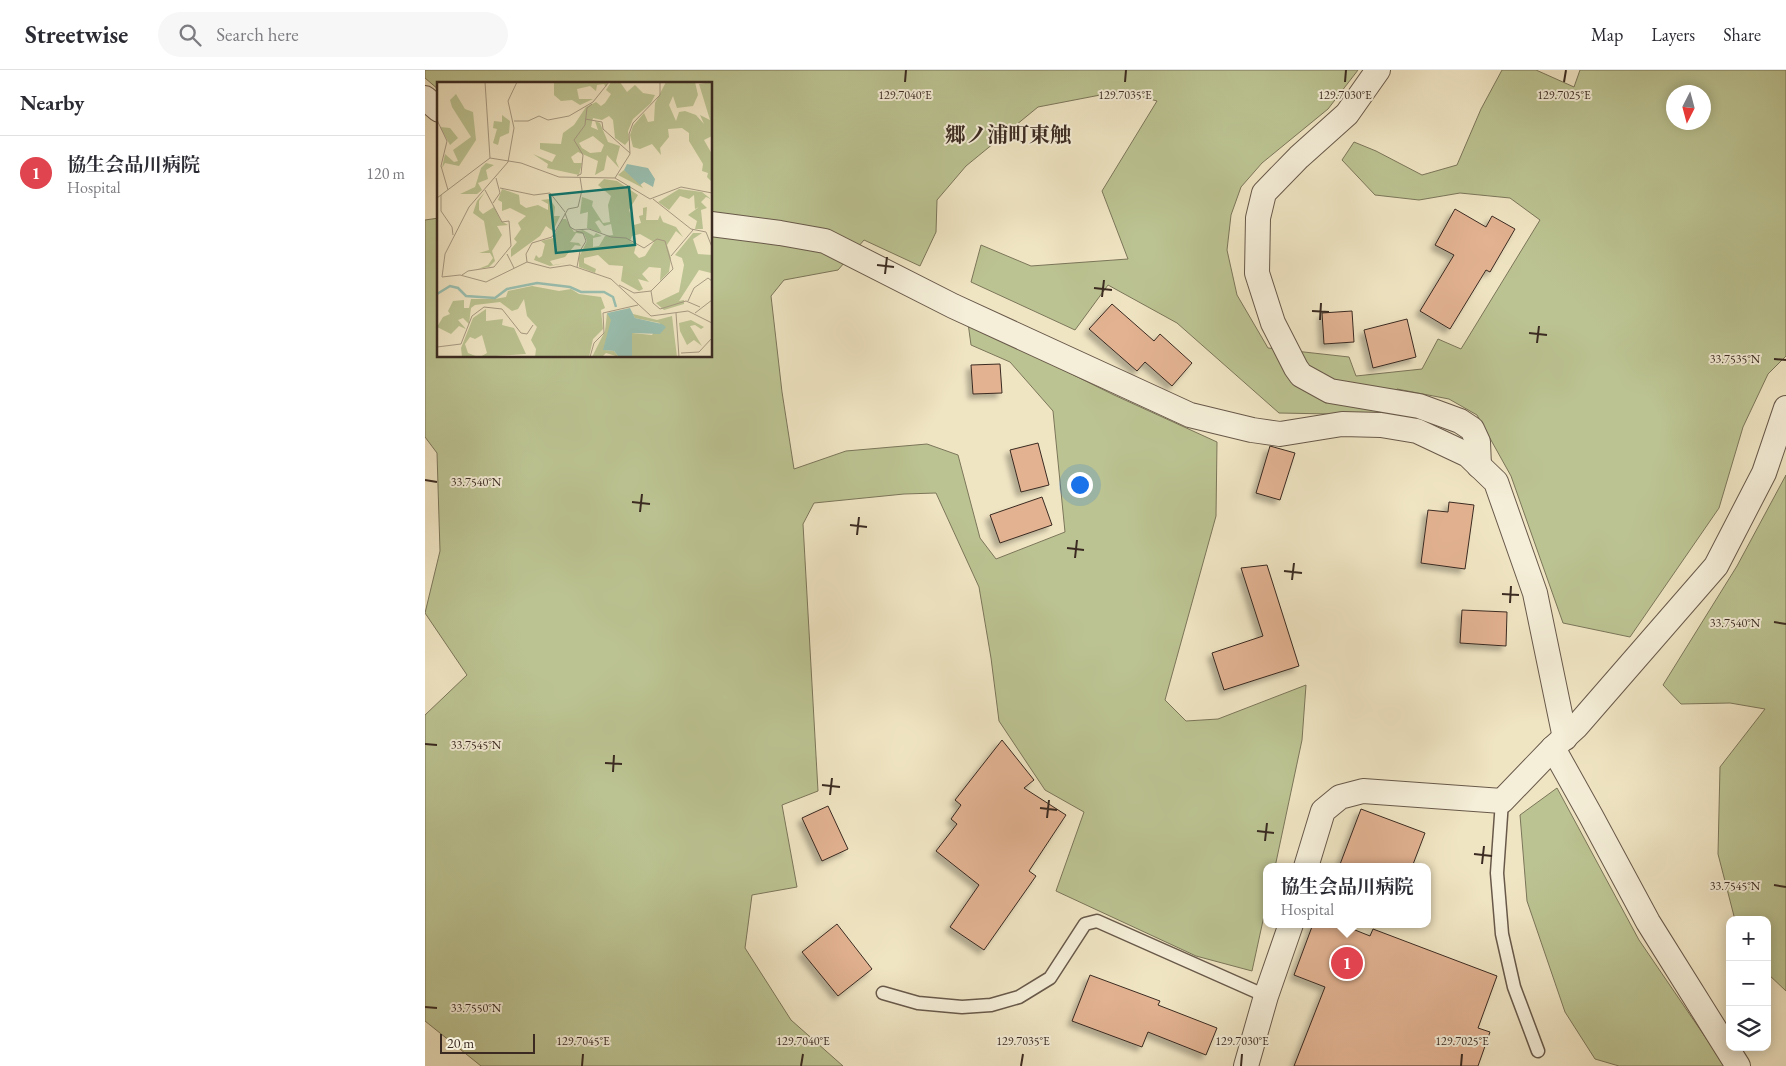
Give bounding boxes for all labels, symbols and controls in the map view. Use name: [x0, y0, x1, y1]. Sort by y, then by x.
search box: [158, 12, 508, 57]
text: Streetwise: [25, 19, 128, 50]
icon: search: [176, 21, 204, 49]
text: Search here: [216, 22, 299, 47]
text: Map: [1591, 23, 1623, 46]
text: Layers: [1651, 23, 1695, 46]
text: Share: [1723, 23, 1761, 46]
inset map: [437, 82, 713, 358]
north arrow: [1666, 85, 1711, 130]
text: 129.7040°E: [878, 87, 932, 103]
text: 129.7035°E: [1098, 87, 1152, 103]
text: 129.7030°E: [1318, 87, 1372, 103]
text: 129.7025°E: [1537, 87, 1591, 103]
text: Nearby: [20, 89, 84, 116]
district label: 郷ノ浦町東触: [945, 121, 1071, 148]
text: 協生会品川病院: [67, 152, 200, 177]
text: 1: [32, 163, 40, 184]
text: 120 m: [366, 163, 405, 184]
text: Hospital: [67, 177, 121, 198]
text: 33.7535°N: [1710, 351, 1761, 367]
your location: [1067, 472, 1093, 498]
text: 33.7540°N: [451, 474, 502, 490]
text: 33.7540°N: [1710, 615, 1761, 631]
text: 33.7545°N: [451, 737, 502, 753]
popup: [1263, 863, 1431, 928]
text: 協生会品川病院: [1280, 874, 1414, 899]
text: 33.7545°N: [1710, 878, 1761, 894]
text: Hospital: [1280, 899, 1334, 920]
map controls: [1726, 916, 1771, 1051]
button: +: [1726, 916, 1771, 961]
pin: 1: [1331, 944, 1363, 982]
button: −: [1726, 961, 1771, 1006]
text: 33.7550°N: [451, 1000, 502, 1016]
button: layers: [1726, 1006, 1771, 1051]
scale bar: [440, 1031, 535, 1054]
text: 129.7045°E: [556, 1033, 610, 1049]
text: 129.7040°E: [776, 1033, 830, 1049]
text: 129.7035°E: [996, 1033, 1050, 1049]
text: 129.7030°E: [1215, 1033, 1269, 1049]
text: 129.7025°E: [1435, 1033, 1489, 1049]
text: 20 m: [447, 1034, 474, 1052]

